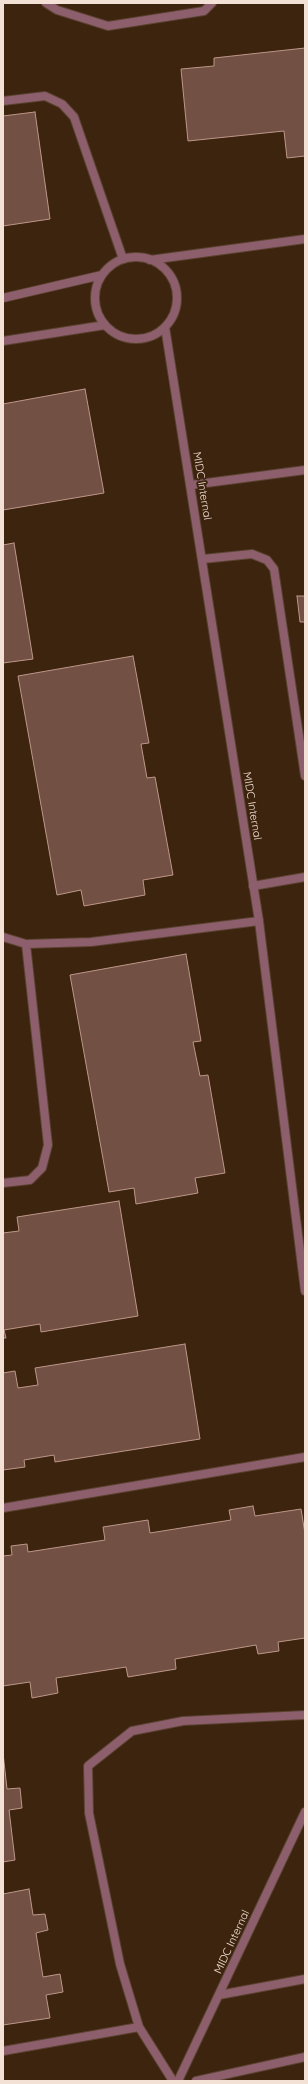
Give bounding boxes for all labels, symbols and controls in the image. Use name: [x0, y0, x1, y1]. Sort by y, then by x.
street label: MIDC Internal: [190, 451, 214, 521]
street label: MIDC Internal: [240, 771, 264, 841]
street label: MIDC Internal: [211, 1908, 253, 1976]

